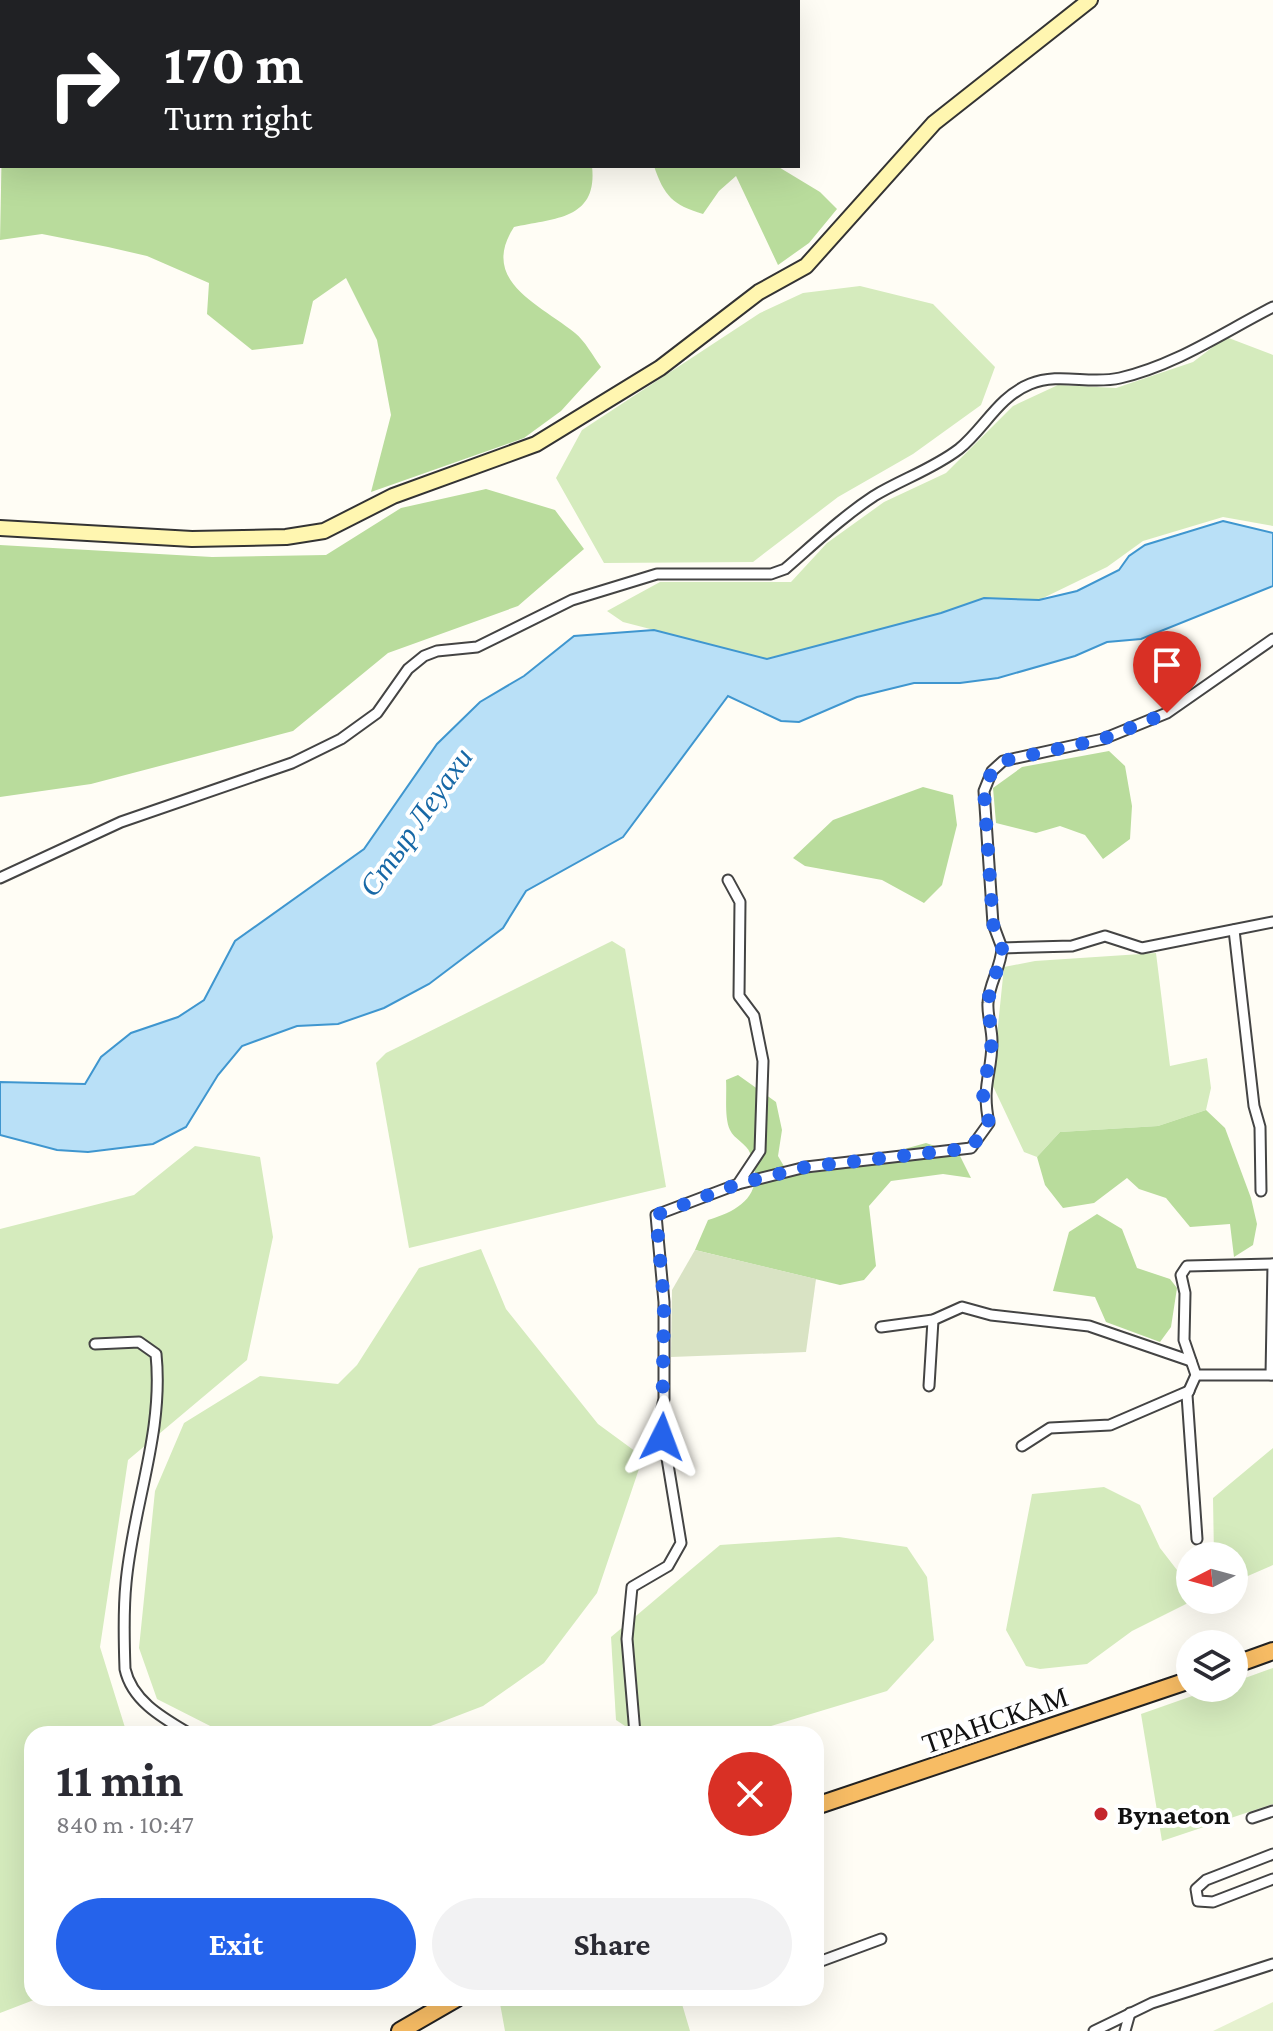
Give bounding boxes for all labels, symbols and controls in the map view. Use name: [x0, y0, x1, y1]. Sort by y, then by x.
icon: right: [32, 32, 136, 136]
text: 170 m: [164, 33, 303, 95]
text: Turn right: [164, 98, 312, 138]
pin: [1133, 631, 1201, 713]
icon: arrive: [1145, 643, 1189, 687]
water label: Стыр Леуахи: [352, 741, 479, 902]
position arrow: [620, 1395, 704, 1479]
north arrow: [1176, 1542, 1248, 1614]
map controls: [1176, 1542, 1248, 1702]
button: layers: [1176, 1630, 1248, 1702]
street label: ТРАНСКАМ: [918, 1681, 1072, 1760]
button: close: [708, 1752, 792, 1836]
text: 11 min: [56, 1753, 183, 1806]
place label: Bynaeton: [1117, 1799, 1230, 1830]
marker: Bynaeton: [1092, 1805, 1110, 1823]
text: 840 m · 10:47: [56, 1810, 194, 1839]
button: Exit: [56, 1898, 416, 1990]
button: Share: [432, 1898, 792, 1990]

